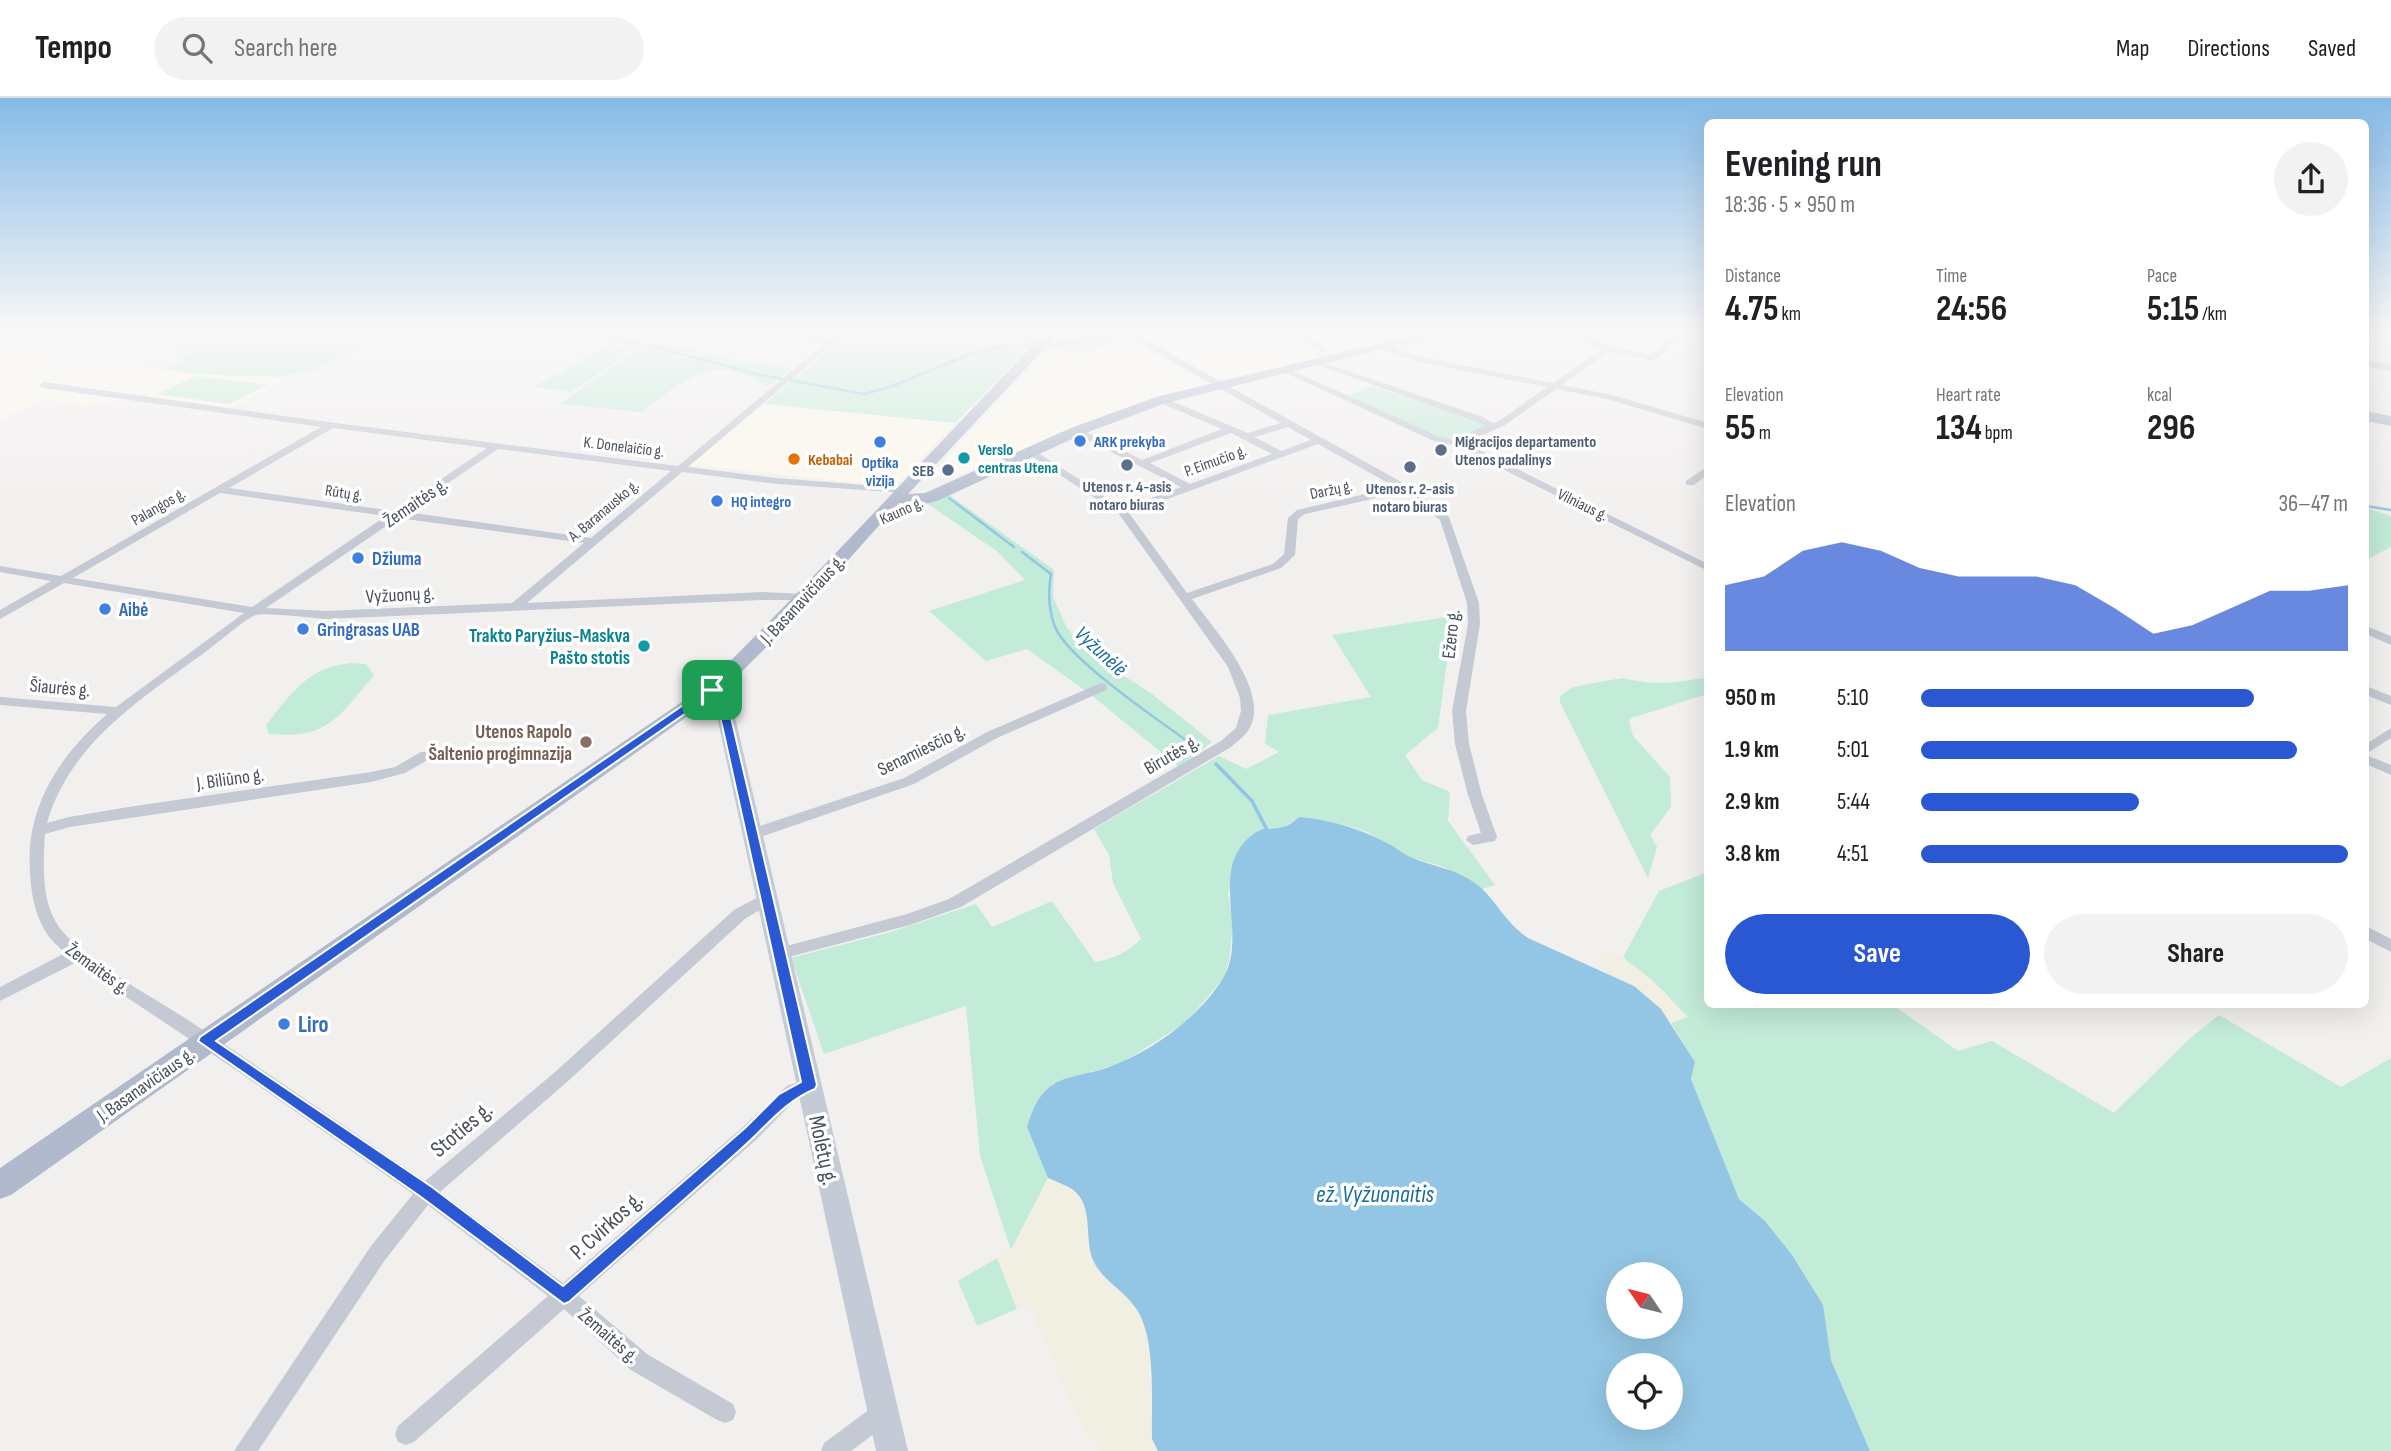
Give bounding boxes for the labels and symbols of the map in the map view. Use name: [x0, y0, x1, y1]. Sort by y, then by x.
street label: K. Donelaičio g.: [583, 433, 665, 462]
marker: ARK prekyba: [1072, 433, 1088, 449]
place label: ARK prekyba: [1093, 433, 1165, 452]
place label: Migracijos departamento Utenos padalinys: [1455, 433, 1596, 470]
marker: Optika vizija: [872, 434, 888, 450]
place label: Verslo centras Utena: [978, 441, 1058, 478]
street label: P. Eimučio g.: [1182, 441, 1249, 481]
marker: Migracijos departamento Utenos padalinys: [1433, 442, 1449, 458]
marker: Verslo centras Utena: [956, 450, 972, 466]
marker: Kebabai: [786, 451, 802, 467]
place label: Kebabai: [808, 451, 853, 470]
place label: Optika vizija: [861, 454, 899, 491]
marker: Utenos r. 4-asis notaro biuras: [1119, 457, 1135, 473]
marker: Utenos r. 2-asis notaro biuras: [1402, 459, 1418, 475]
place label: SEB: [912, 462, 934, 481]
marker: SEB: [940, 462, 956, 478]
street label: Žemaitės g.: [379, 473, 452, 533]
street label: A. Baranausko g.: [564, 476, 643, 547]
street label: Daržų g.: [1308, 477, 1354, 504]
place label: Utenos r. 4-asis notaro biuras: [1083, 478, 1171, 515]
place label: Utenos r. 2-asis notaro biuras: [1366, 480, 1454, 517]
street label: Rūtų g.: [324, 481, 364, 506]
street label: Palangos g.: [128, 484, 189, 530]
street label: Vilniaus g.: [1554, 485, 1611, 526]
marker: HQ integro: [709, 493, 725, 509]
place label: HQ integro: [731, 493, 791, 512]
street label: Kauno g.: [877, 493, 926, 529]
place label: Džiuma: [372, 548, 422, 571]
marker: Džiuma: [350, 550, 366, 566]
street label: J. Basanavičiaus g.: [755, 551, 850, 650]
street label: Vyžuonų g.: [365, 582, 435, 609]
place label: Aibė: [118, 599, 148, 622]
marker: Aibė: [97, 601, 113, 617]
street label: Ežero g.: [1437, 608, 1466, 660]
place label: Gringrasas UAB: [317, 619, 420, 642]
marker: Gringrasas UAB: [295, 621, 311, 637]
water label: Vyžunėlė: [1069, 621, 1132, 682]
place label: Trakto Paryžius-Maskva Pašto stotis: [469, 625, 630, 670]
marker: Trakto Paryžius-Maskva Pašto stotis: [636, 638, 652, 654]
pin: [682, 660, 742, 720]
street label: Šiaurės g.: [29, 674, 91, 703]
street label: Senamiesčio g.: [874, 719, 969, 781]
place label: Utenos Rapolo Šaltenio progimnazija: [428, 721, 572, 766]
street label: Birutės g.: [1140, 730, 1203, 780]
marker: Utenos Rapolo Šaltenio progimnazija: [578, 734, 594, 750]
street label: J. Biliūno g.: [194, 763, 265, 796]
street label: Žemaitės g.: [61, 939, 133, 1000]
place label: Liro: [298, 1011, 329, 1039]
marker: Liro: [276, 1016, 292, 1032]
street label: J. Basanavičiaus g.: [92, 1043, 199, 1128]
street label: Stoties g.: [425, 1096, 498, 1164]
street label: Molėtų g.: [802, 1113, 844, 1188]
water label: ež. Vyžuonaitis: [1316, 1180, 1435, 1209]
street label: P. Cvirkos g.: [564, 1186, 649, 1266]
north arrow: [1606, 1262, 1684, 1339]
street label: Žemaitės g.: [573, 1304, 643, 1369]

